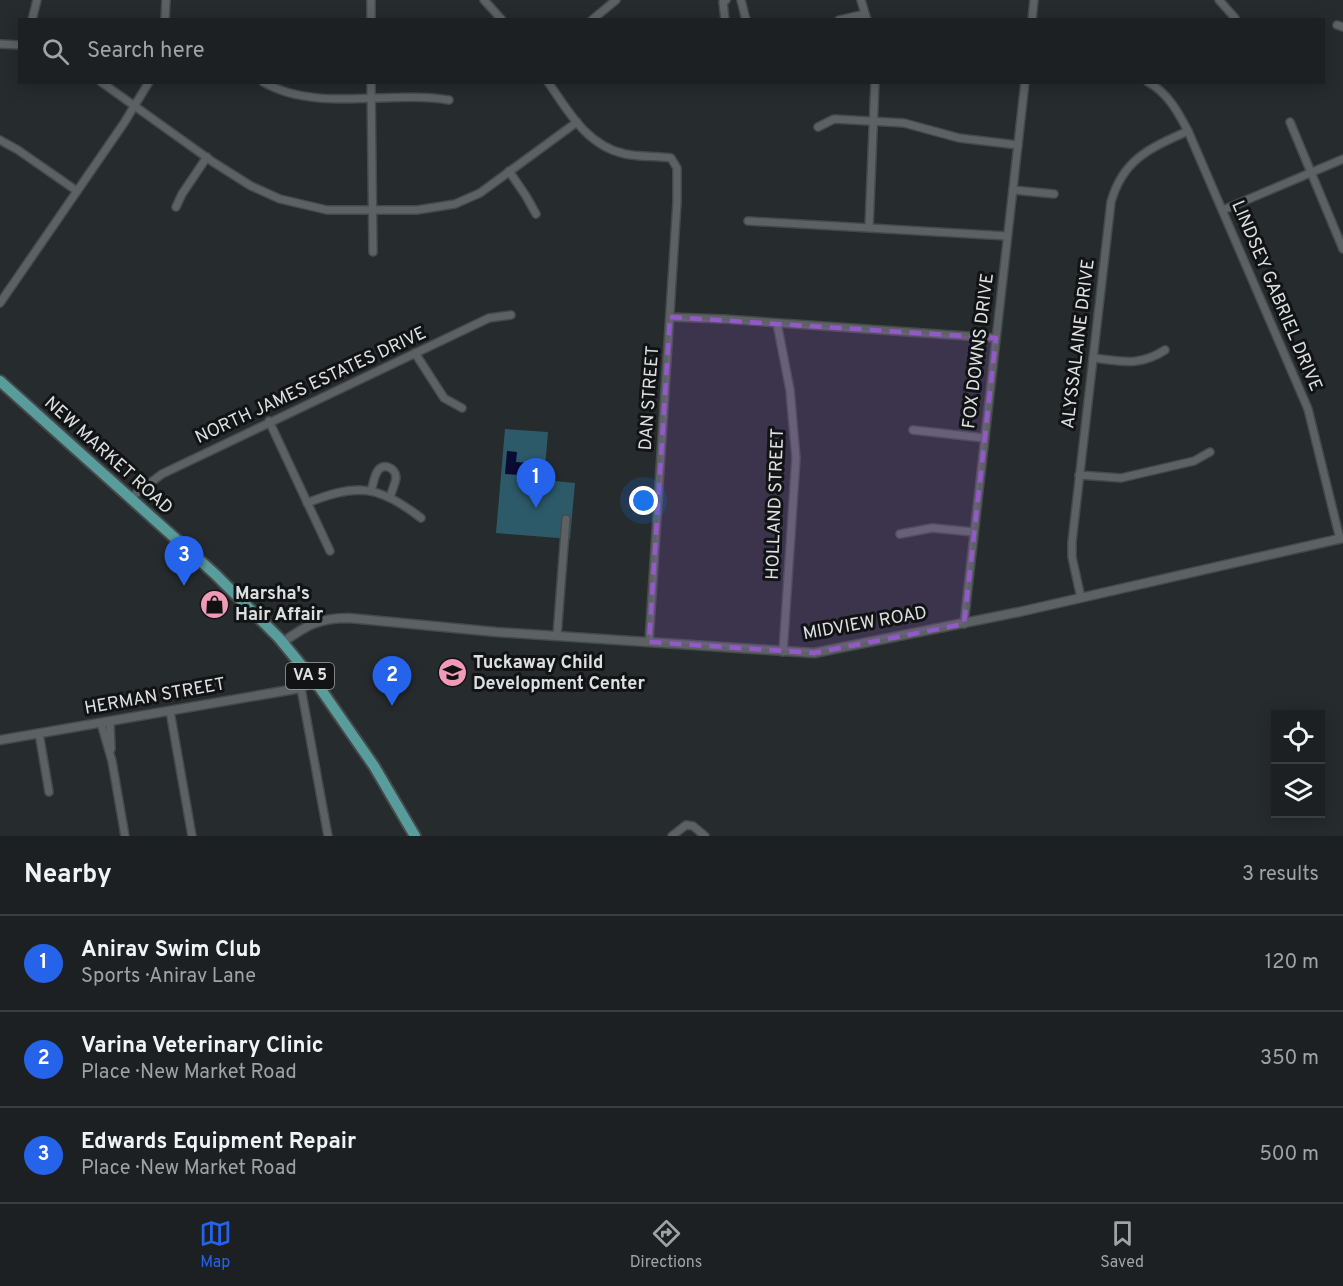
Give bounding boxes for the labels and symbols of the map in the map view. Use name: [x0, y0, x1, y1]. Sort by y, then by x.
street label: LINDSEY GABRIEL DRIVE: [1225, 197, 1327, 395]
street label: ALYSSALAINE DRIVE: [1057, 258, 1101, 430]
street label: FOX DOWNS DRIVE: [958, 272, 1000, 430]
street label: NORTH JAMES ESTATES DRIVE: [192, 322, 430, 450]
street label: DAN STREET: [635, 345, 665, 451]
street label: NEW MARKET ROAD: [39, 392, 177, 520]
street label: HOLLAND STREET: [762, 428, 790, 580]
pin: 1: [516, 458, 556, 508]
your location: [629, 486, 658, 515]
pin: 3: [164, 536, 204, 586]
place label: Marsha's Hair Affair: [235, 583, 324, 627]
shop icon: Marsha's Hair Affair: [198, 588, 230, 620]
street label: MIDVIEW ROAD: [801, 602, 929, 646]
place label: Tuckaway Child Development Center: [473, 652, 645, 696]
pin: 2: [372, 656, 412, 706]
school or university icon: Tuckaway Child Development Center: [436, 657, 468, 689]
road number: VA 5: [286, 663, 334, 689]
street label: HERMAN STREET: [83, 673, 227, 721]

